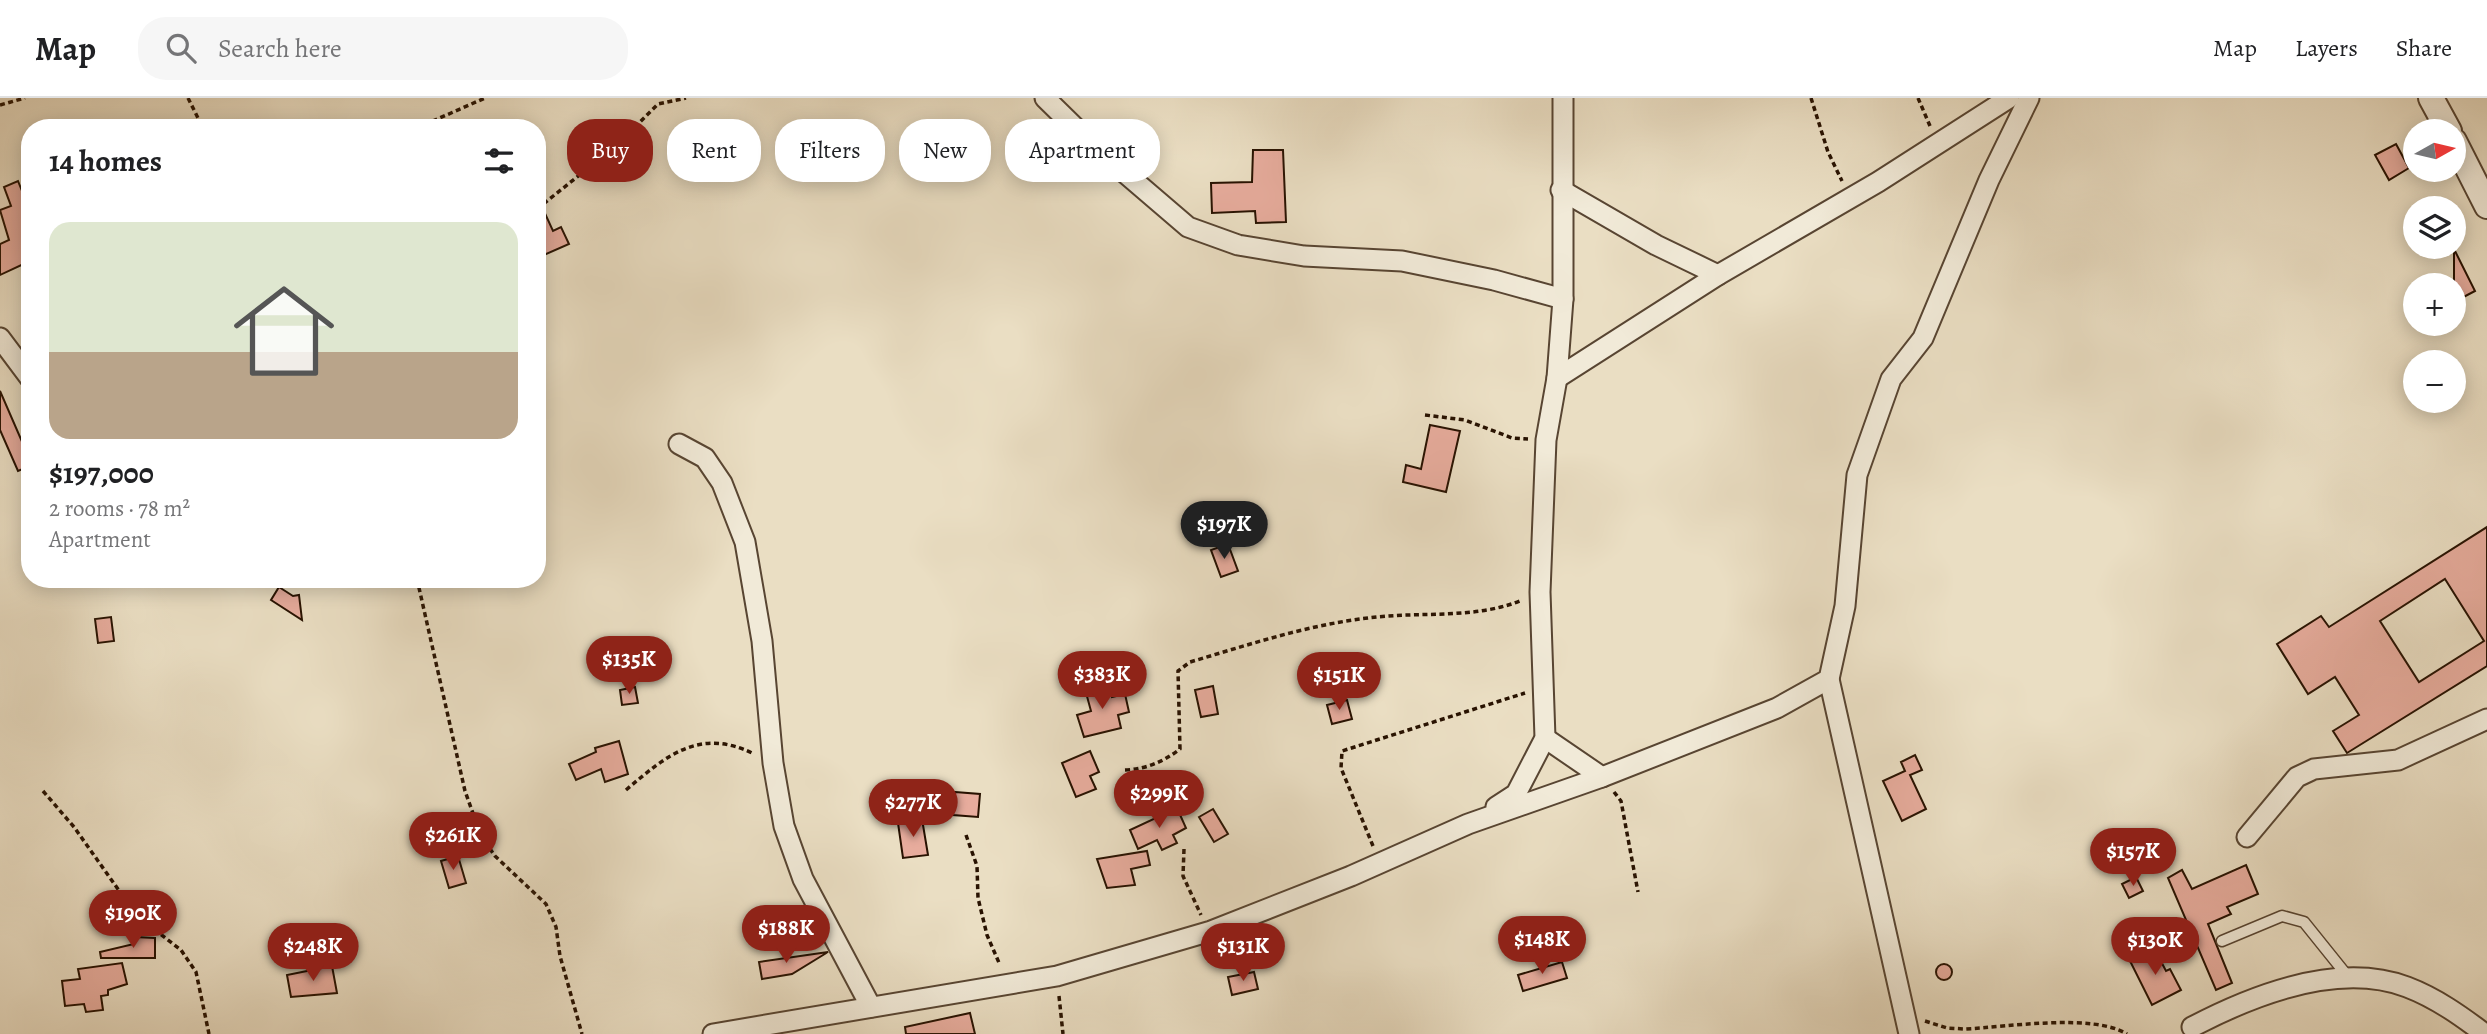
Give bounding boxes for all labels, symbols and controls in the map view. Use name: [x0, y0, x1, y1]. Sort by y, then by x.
search box: [138, 17, 628, 80]
text: Map: [35, 26, 96, 71]
icon: search: [162, 29, 200, 67]
text: Search here: [218, 31, 342, 66]
text: Map: [2213, 32, 2257, 64]
text: Layers: [2295, 32, 2358, 64]
text: Share: [2396, 32, 2452, 64]
chip: Buy: [567, 119, 653, 182]
chip: Rent: [667, 119, 761, 182]
chip: Filters: [775, 119, 885, 182]
chip: New: [899, 119, 991, 182]
chip: Apartment: [1005, 119, 1160, 182]
north arrow: [2403, 119, 2466, 182]
map controls: [2403, 119, 2466, 413]
text: 14 homes: [49, 141, 162, 181]
icon: filters: [480, 142, 518, 180]
button: layers: [2403, 196, 2466, 259]
icon: home: [221, 268, 347, 394]
button: +: [2403, 273, 2466, 336]
button: −: [2403, 350, 2466, 413]
text: $197,000: [49, 453, 154, 493]
text: 2 rooms · 78 m²: [49, 493, 190, 524]
pin: $197K: [1175, 502, 1273, 561]
text: $197K: [1197, 508, 1251, 539]
text: Apartment: [49, 524, 151, 555]
pin: $135K: [580, 636, 678, 696]
text: $135K: [602, 643, 656, 674]
pin: $383K: [1053, 652, 1151, 711]
pin: $151K: [1290, 652, 1388, 712]
text: $383K: [1074, 658, 1130, 689]
text: $151K: [1313, 659, 1365, 690]
pin: $299K: [1110, 770, 1208, 830]
text: $299K: [1130, 777, 1188, 808]
pin: $277K: [864, 780, 962, 839]
text: $277K: [885, 786, 941, 817]
pin: $261K: [404, 812, 502, 872]
text: $261K: [425, 819, 481, 850]
pin: $157K: [2084, 828, 2182, 888]
text: $157K: [2106, 835, 2160, 866]
pin: $190K: [84, 890, 182, 950]
text: $190K: [105, 897, 161, 928]
pin: $188K: [737, 906, 835, 965]
text: $188K: [758, 912, 814, 943]
pin: $148K: [1493, 916, 1591, 976]
pin: $130K: [2106, 918, 2204, 977]
text: $148K: [1514, 923, 1570, 954]
pin: $248K: [264, 924, 362, 983]
pin: $131K: [1194, 924, 1292, 983]
text: $130K: [2127, 924, 2183, 955]
text: $248K: [284, 930, 342, 961]
text: $131K: [1217, 930, 1269, 961]

